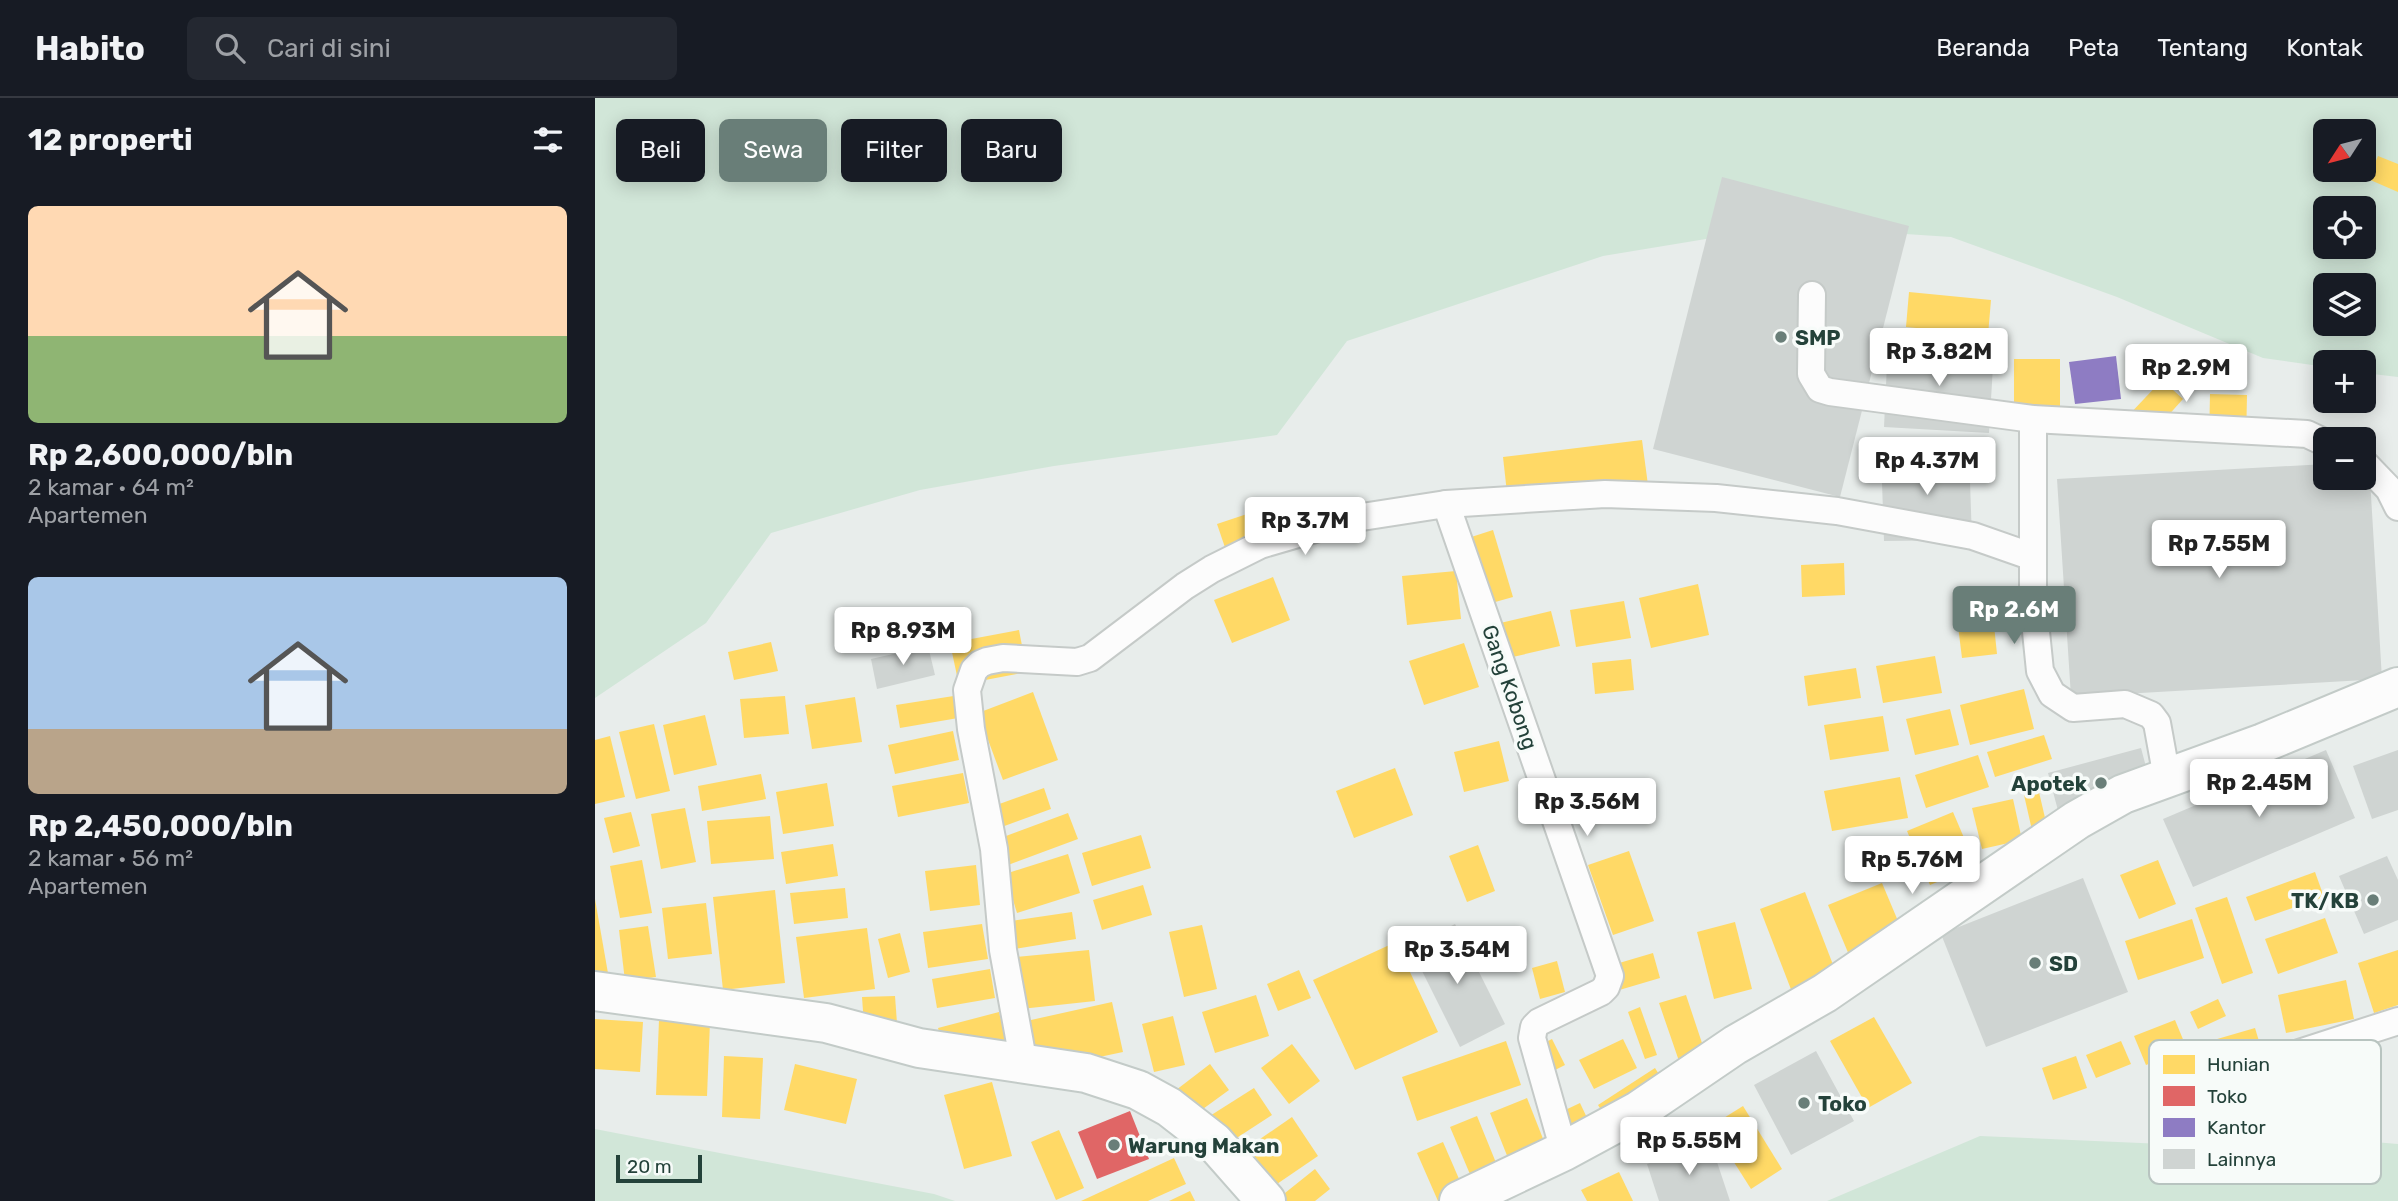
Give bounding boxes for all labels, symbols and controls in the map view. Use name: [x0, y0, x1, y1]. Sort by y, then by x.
search box: [187, 17, 677, 80]
text: Habito: [35, 29, 145, 68]
icon: search: [211, 29, 249, 67]
text: Cari di sini: [267, 33, 391, 64]
text: Beranda: [1936, 34, 2030, 62]
text: Peta: [2068, 34, 2119, 62]
text: Tentang: [2157, 34, 2248, 62]
text: Kontak: [2286, 34, 2363, 62]
chip: Beli: [616, 119, 705, 182]
chip: Sewa: [719, 119, 827, 182]
chip: Filter: [841, 119, 947, 182]
chip: Baru: [961, 119, 1062, 182]
north arrow: [2313, 119, 2377, 182]
map controls: [2313, 119, 2376, 490]
icon: filters: [529, 121, 567, 159]
text: 12 properti: [28, 122, 193, 158]
button: locate: [2313, 196, 2376, 259]
icon: home: [235, 252, 361, 378]
button: layers: [2313, 273, 2376, 336]
place label: SMP: [1795, 325, 1841, 350]
pin: Rp 3.82M: [1867, 328, 2011, 388]
marker: SMP: [1773, 329, 1789, 345]
text: Rp 3.82M: [1886, 337, 1992, 365]
pin: Rp 2.9M: [2121, 344, 2251, 404]
button: +: [2313, 350, 2376, 413]
text: Rp 2.9M: [2141, 353, 2231, 381]
button: −: [2313, 427, 2376, 490]
text: Rp 2,600,000/bln: [28, 437, 293, 473]
pin: Rp 4.37M: [1855, 438, 1999, 497]
text: Rp 4.37M: [1875, 446, 1979, 474]
text: 2 kamar · 64 m²: [28, 473, 194, 501]
pin: Rp 3.7M: [1240, 498, 1370, 557]
text: Apartemen: [28, 501, 148, 529]
text: Rp 3.7M: [1261, 506, 1349, 534]
pin: Rp 7.55M: [2147, 520, 2291, 580]
text: Rp 7.55M: [2168, 529, 2270, 557]
pin: Rp 2.6M: [1949, 587, 2079, 646]
text: Rp 2.6M: [1969, 595, 2059, 623]
pin: Rp 8.93M: [831, 608, 975, 667]
text: Rp 8.93M: [850, 616, 956, 644]
street label: Gang Kobong: [1477, 621, 1543, 753]
icon: home: [235, 623, 361, 749]
pin: Rp 2.45M: [2187, 760, 2331, 819]
text: Rp 2.45M: [2206, 768, 2312, 796]
place label: Apotek: [2011, 771, 2088, 796]
marker: Apotek: [2093, 775, 2109, 791]
pin: Rp 3.56M: [1515, 778, 1659, 838]
text: Rp 3.56M: [1534, 787, 1640, 815]
text: Rp 2,450,000/bln: [28, 808, 293, 844]
pin: Rp 5.76M: [1840, 836, 1984, 896]
text: 2 kamar · 56 m²: [28, 844, 193, 872]
text: Rp 5.76M: [1861, 845, 1963, 873]
text: Apartemen: [28, 872, 148, 900]
place label: TK/KB: [2291, 888, 2359, 913]
marker: TK/KB: [2365, 892, 2381, 908]
pin: Rp 3.54M: [1385, 926, 1529, 986]
text: Rp 3.54M: [1404, 935, 1510, 963]
place label: SD: [2049, 951, 2078, 976]
marker: SD: [2027, 955, 2043, 971]
legend: [2149, 1040, 2381, 1184]
text: Hunian: [2207, 1053, 2270, 1076]
text: Toko: [2207, 1085, 2247, 1108]
place label: Toko: [1818, 1091, 1867, 1116]
marker: Toko: [1796, 1095, 1812, 1111]
text: Kantor: [2207, 1116, 2266, 1139]
pin: Rp 5.55M: [1617, 1118, 1761, 1177]
text: Rp 5.55M: [1636, 1126, 1742, 1154]
place label: Warung Makan: [1128, 1133, 1279, 1158]
marker: Warung Makan: [1106, 1137, 1122, 1153]
text: Lainnya: [2207, 1148, 2276, 1171]
scale bar: [616, 1152, 702, 1184]
text: 20 m: [627, 1155, 672, 1178]

